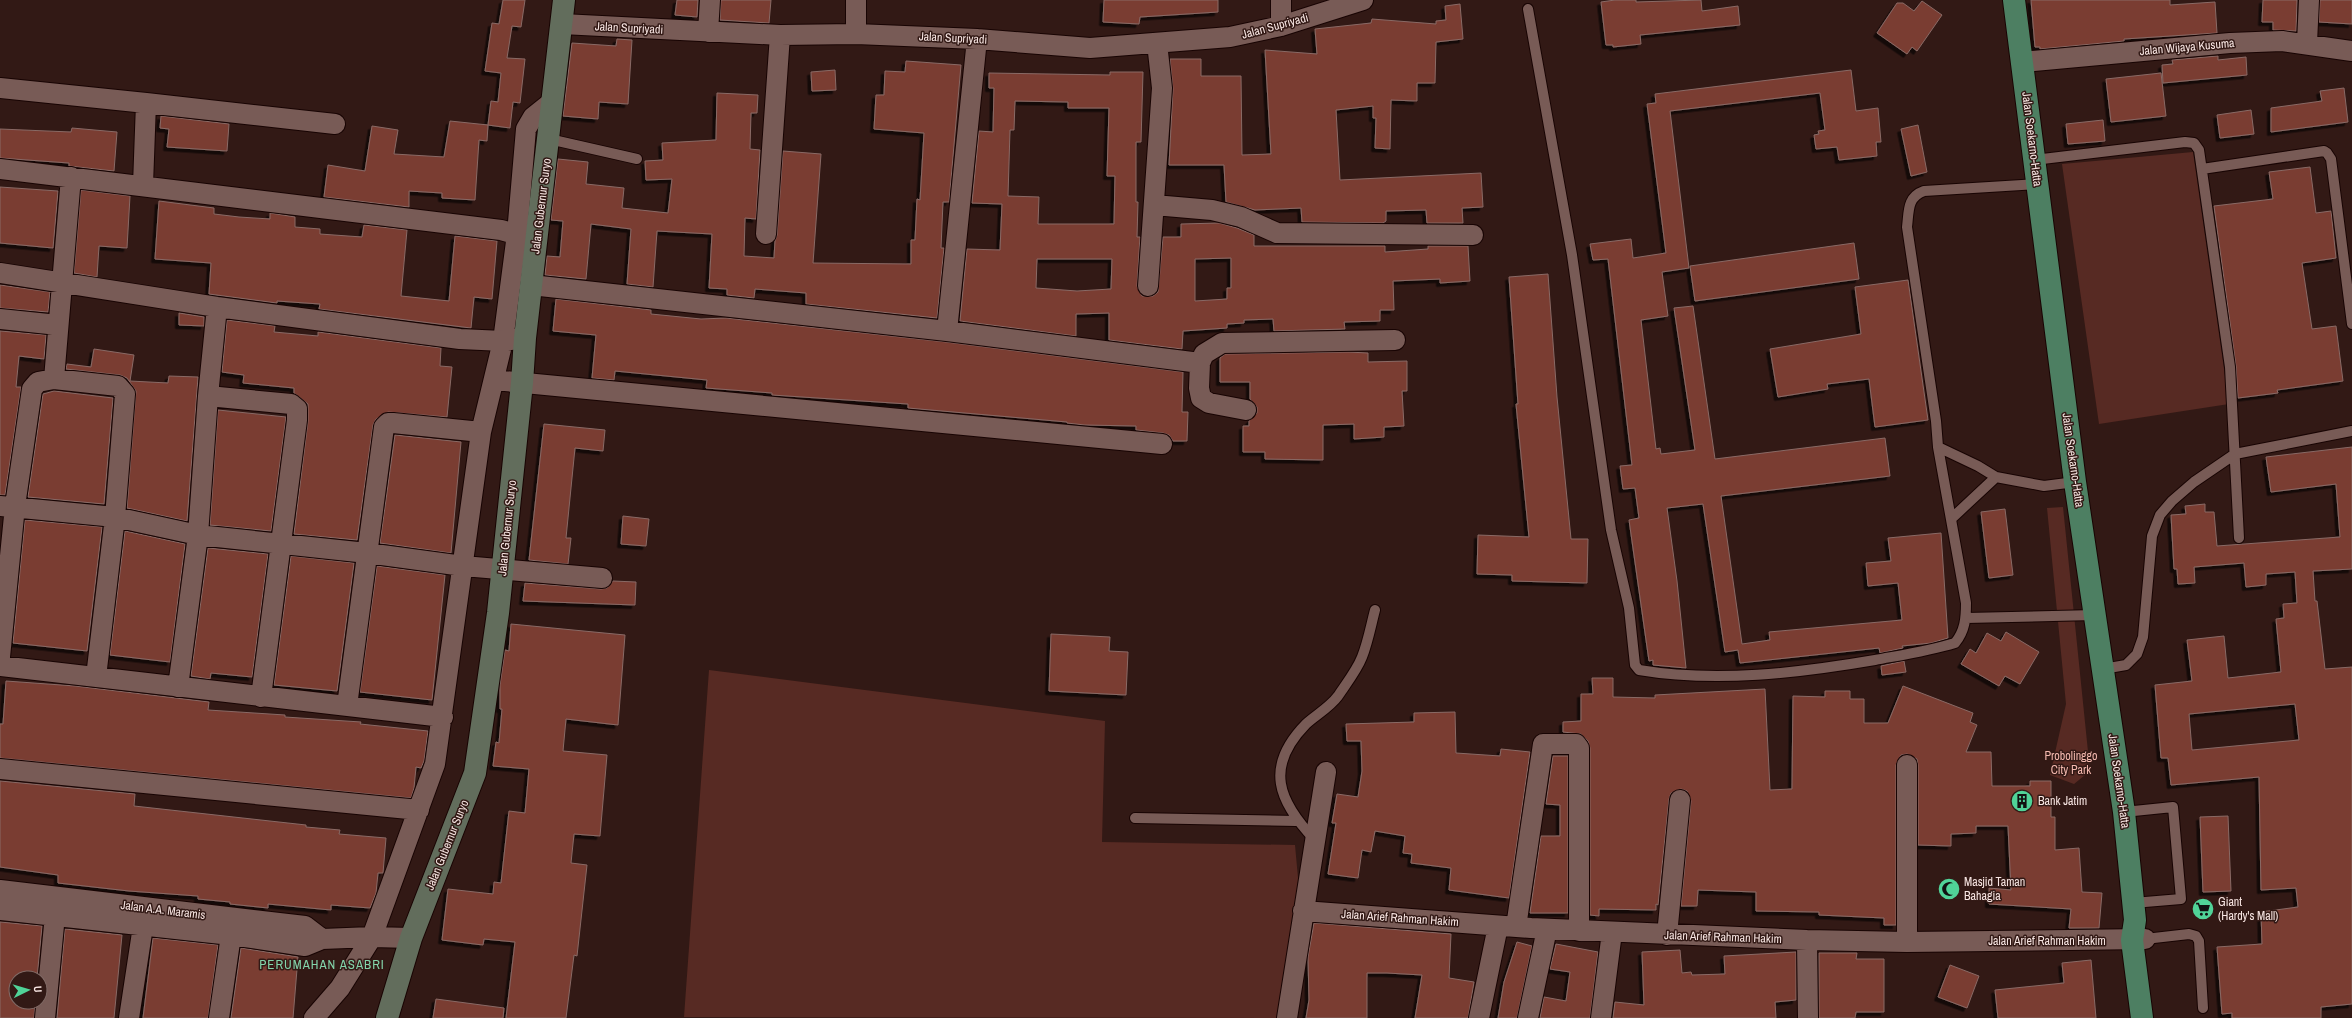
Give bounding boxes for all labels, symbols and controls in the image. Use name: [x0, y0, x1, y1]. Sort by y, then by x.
street label: Jalan Supriyadi: [1240, 9, 1310, 43]
street label: Jalan Supriyadi: [594, 18, 664, 38]
street label: Jalan Supriyadi: [918, 28, 988, 48]
street label: Jalan Wijaya Kusuma: [2139, 35, 2236, 59]
street label: Jalan Soekarno-Hatta: [2018, 91, 2046, 188]
street label: Jalan Gubernur Suryo: [527, 157, 555, 255]
street label: Jalan Soekarno-Hatta: [2058, 412, 2088, 509]
street label: Jalan Gubernur Suryo: [494, 479, 520, 577]
street label: Jalan Soekarno-Hatta: [2104, 733, 2134, 830]
park label: Probolinggo City Park: [2044, 748, 2098, 778]
building icon: Bank Jatim: [2009, 788, 2035, 814]
place label: Bank Jatim: [2038, 793, 2087, 809]
street label: Jalan Gubernur Suryo: [422, 797, 472, 893]
place label: Masjid Taman Bahagia: [1964, 874, 2025, 904]
mosque icon: Masjid Taman Bahagia: [1936, 876, 1962, 902]
place label: Giant (Hardy's Mall): [2218, 894, 2278, 924]
supermarket icon: Giant (Hardy's Mall): [2190, 896, 2216, 922]
street label: Jalan A.A. Maramis: [120, 897, 206, 923]
street label: Jalan Arief Rahman Hakim: [1341, 906, 1459, 930]
street label: Jalan Arief Rahman Hakim: [1664, 927, 1782, 947]
street label: Jalan Arief Rahman Hakim: [1988, 933, 2106, 949]
district label: PERUMAHAN ASABRI: [259, 956, 385, 973]
north arrow: [8, 970, 48, 1010]
text: U: [31, 985, 45, 993]

